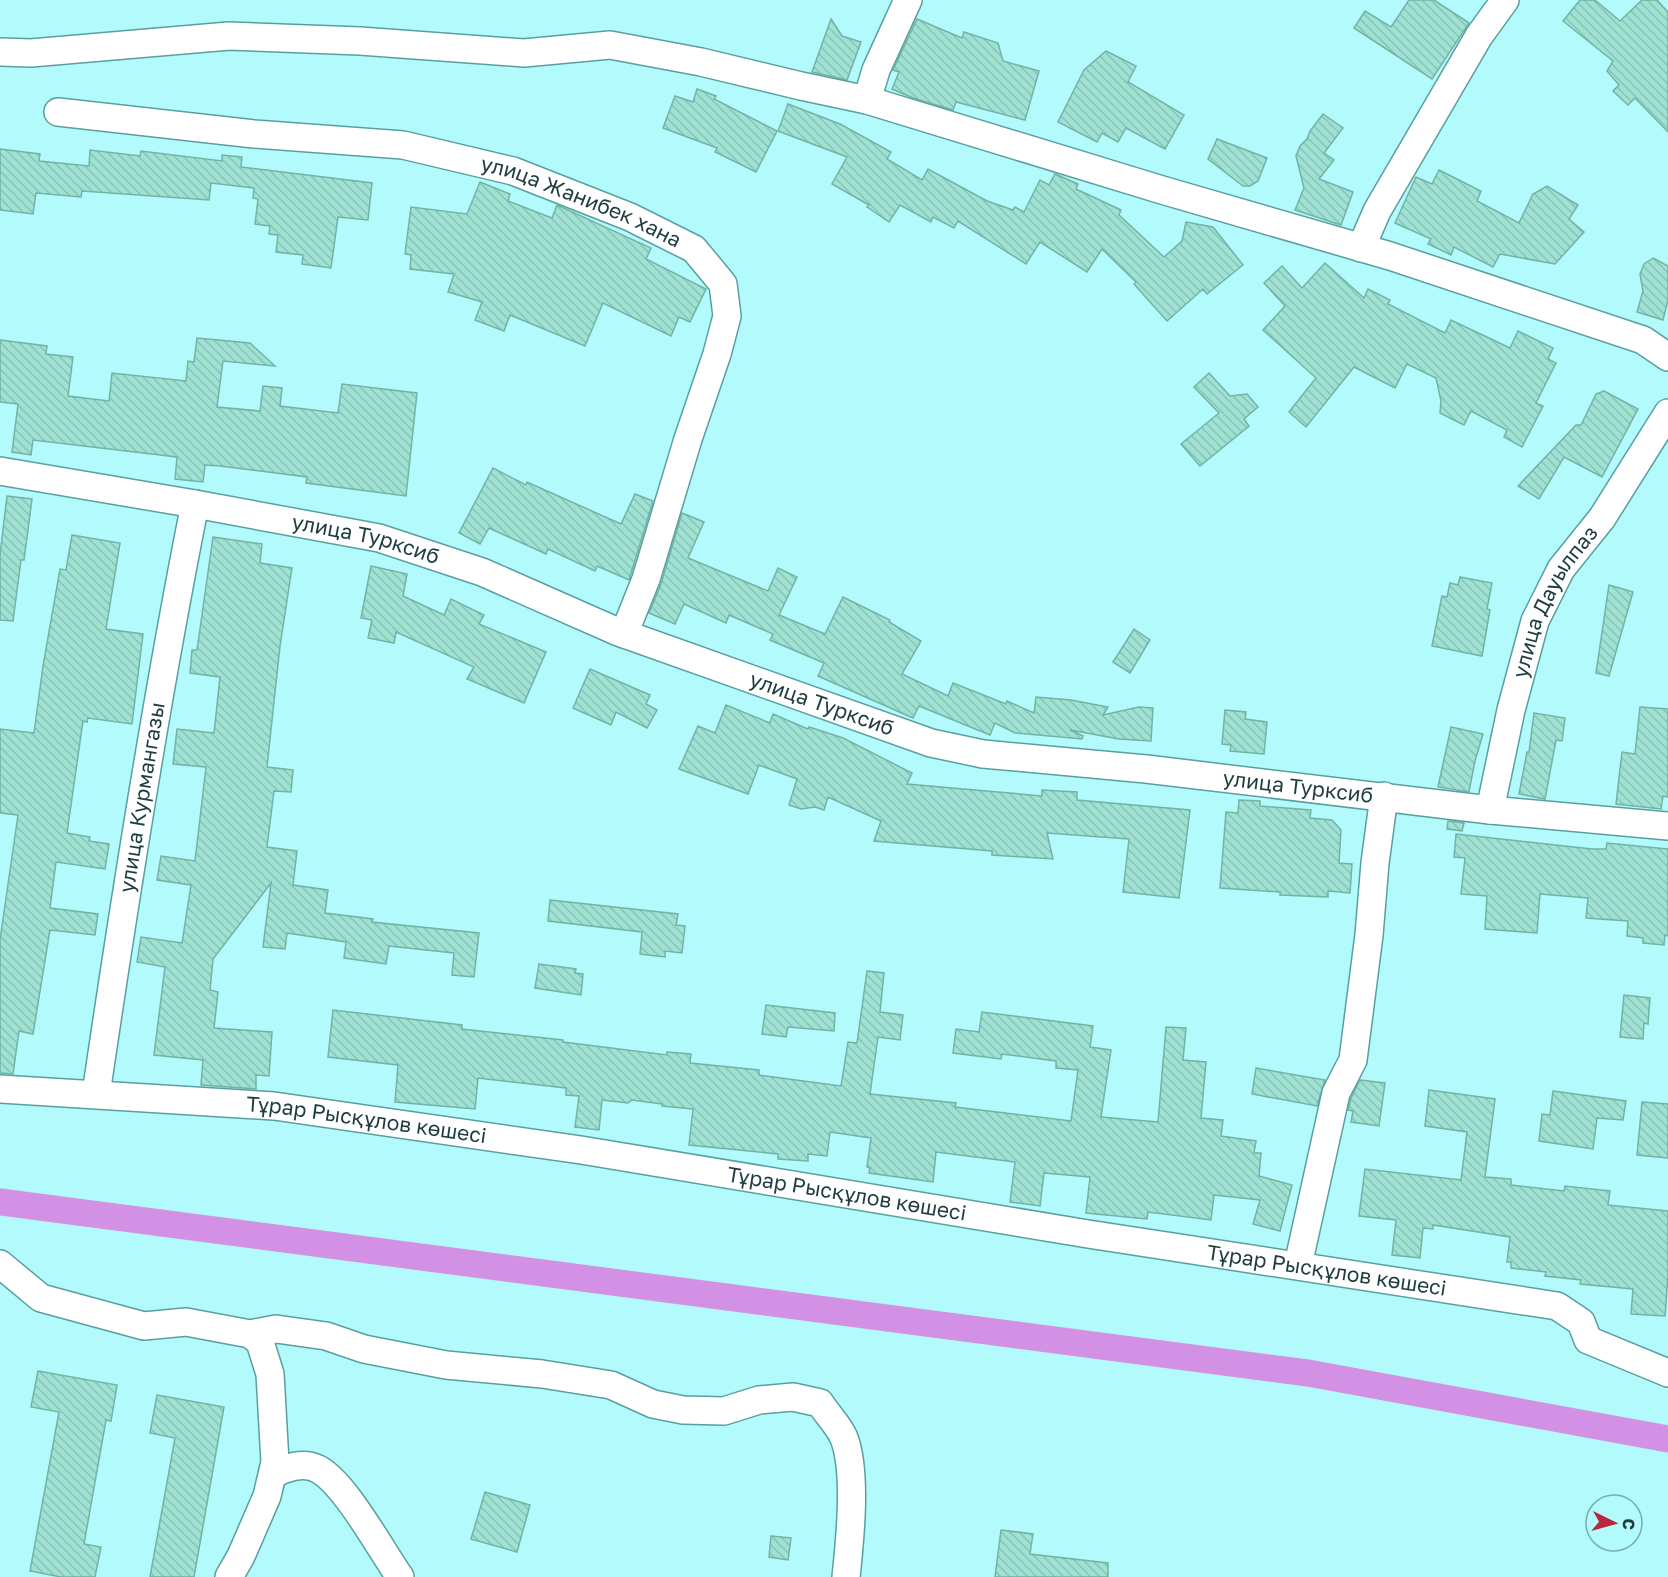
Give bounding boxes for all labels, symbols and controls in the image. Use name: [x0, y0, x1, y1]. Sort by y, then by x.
street label: улица Жанибек хана: [478, 150, 686, 253]
street label: улица Турксиб: [290, 508, 443, 569]
street label: улица Дауылпаз: [1506, 520, 1603, 681]
street label: улица Турксиб: [746, 666, 898, 741]
street label: улица Курмангазы: [113, 700, 170, 895]
street label: улица Турксиб: [1221, 764, 1375, 808]
street label: Тұрар Рысқұлов көшесі: [246, 1090, 488, 1148]
street label: Тұрар Рысқұлов көшесі: [725, 1160, 968, 1226]
street label: Тұрар Рысқұлов көшесі: [1205, 1238, 1448, 1301]
north arrow: [1584, 1493, 1644, 1553]
text: С: [1618, 1518, 1639, 1531]

